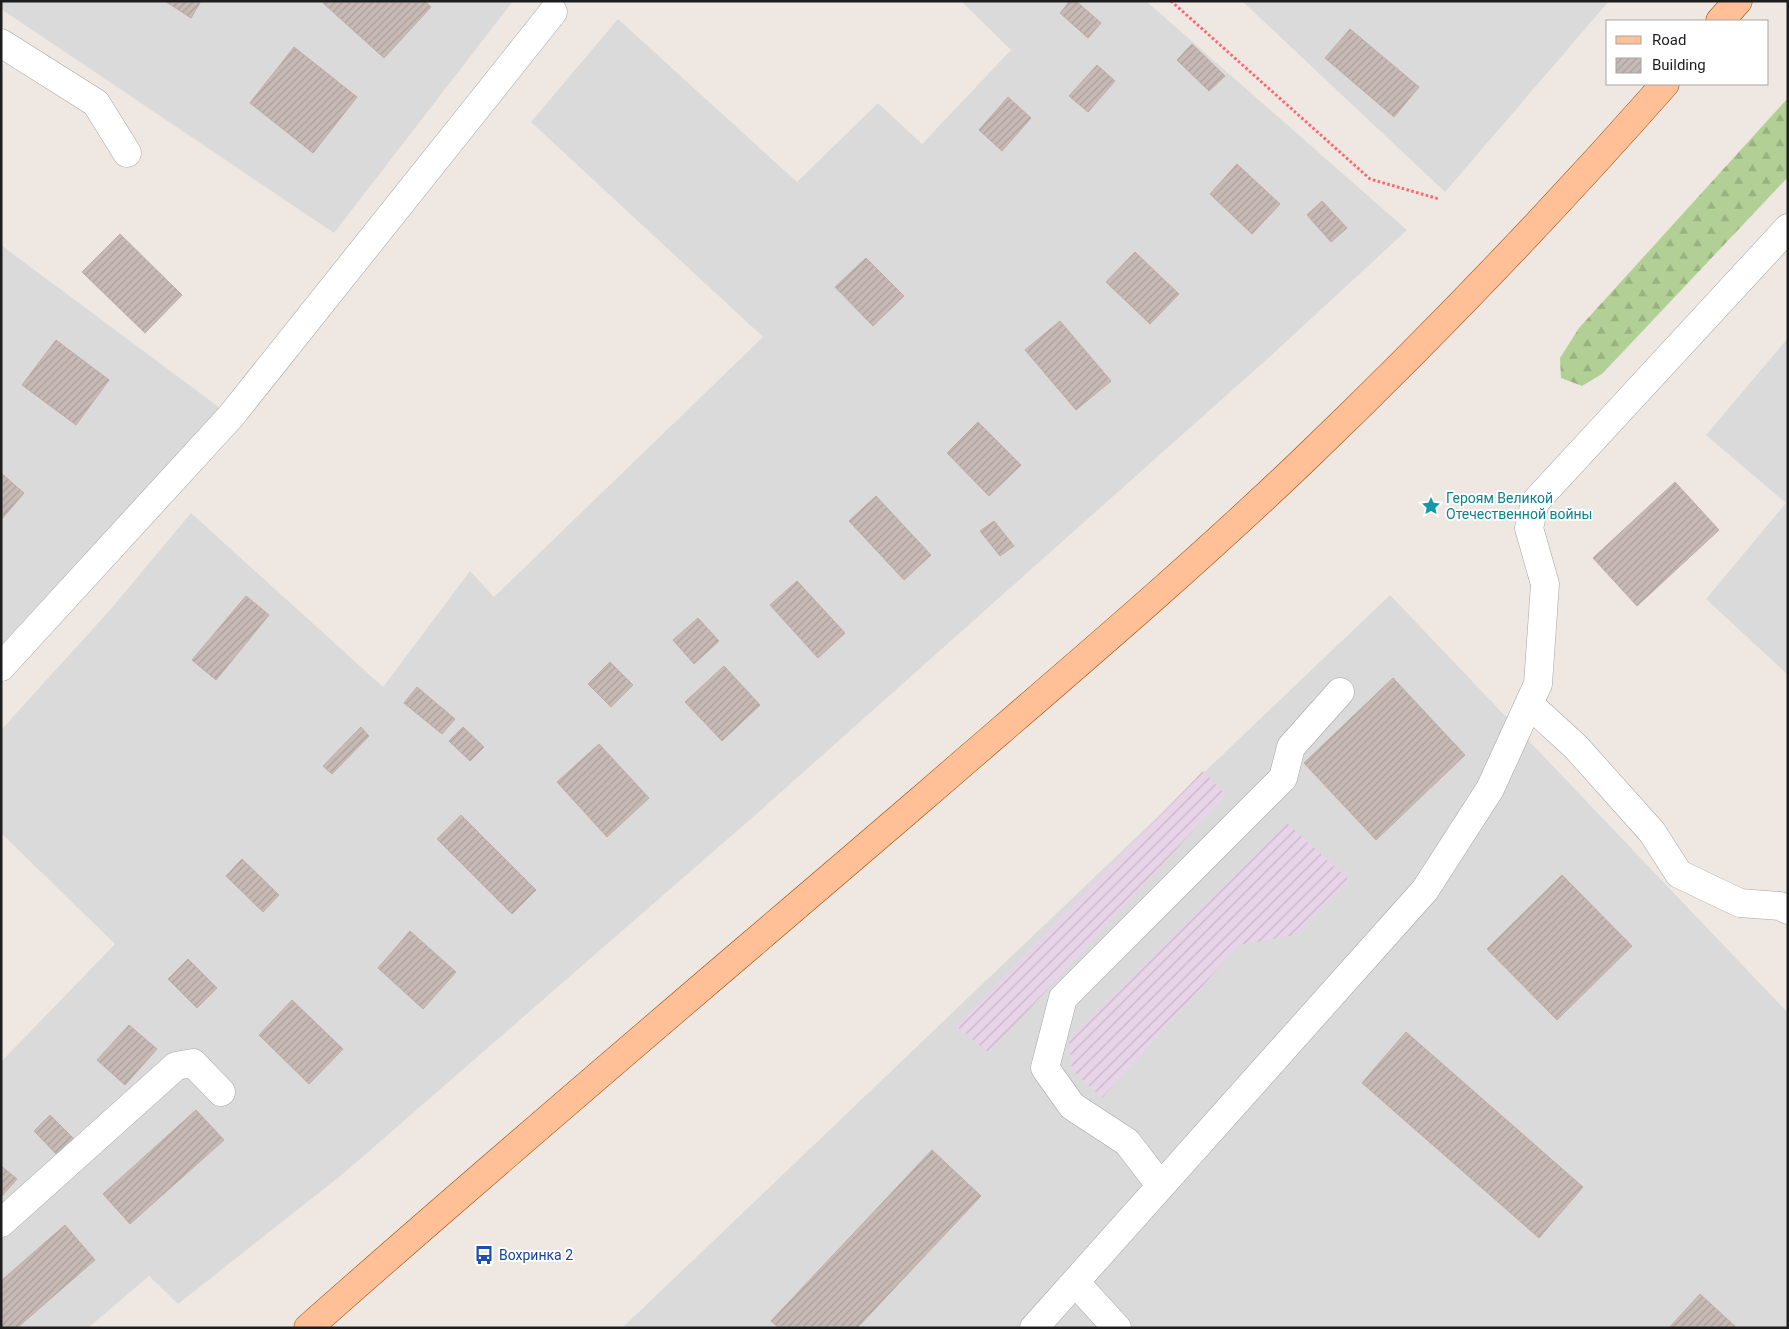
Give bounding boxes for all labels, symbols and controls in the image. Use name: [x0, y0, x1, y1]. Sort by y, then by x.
legend: [1606, 20, 1769, 85]
text: Road: [1652, 31, 1686, 49]
text: Building: [1652, 56, 1706, 74]
place label: Героям Великой Отечественной войны: [1446, 490, 1592, 522]
place icon: Героям Великой Отечественной войны: [1420, 495, 1442, 517]
bus stop icon: Вохринка 2: [473, 1244, 495, 1266]
place label: Вохринка 2: [499, 1247, 573, 1263]

